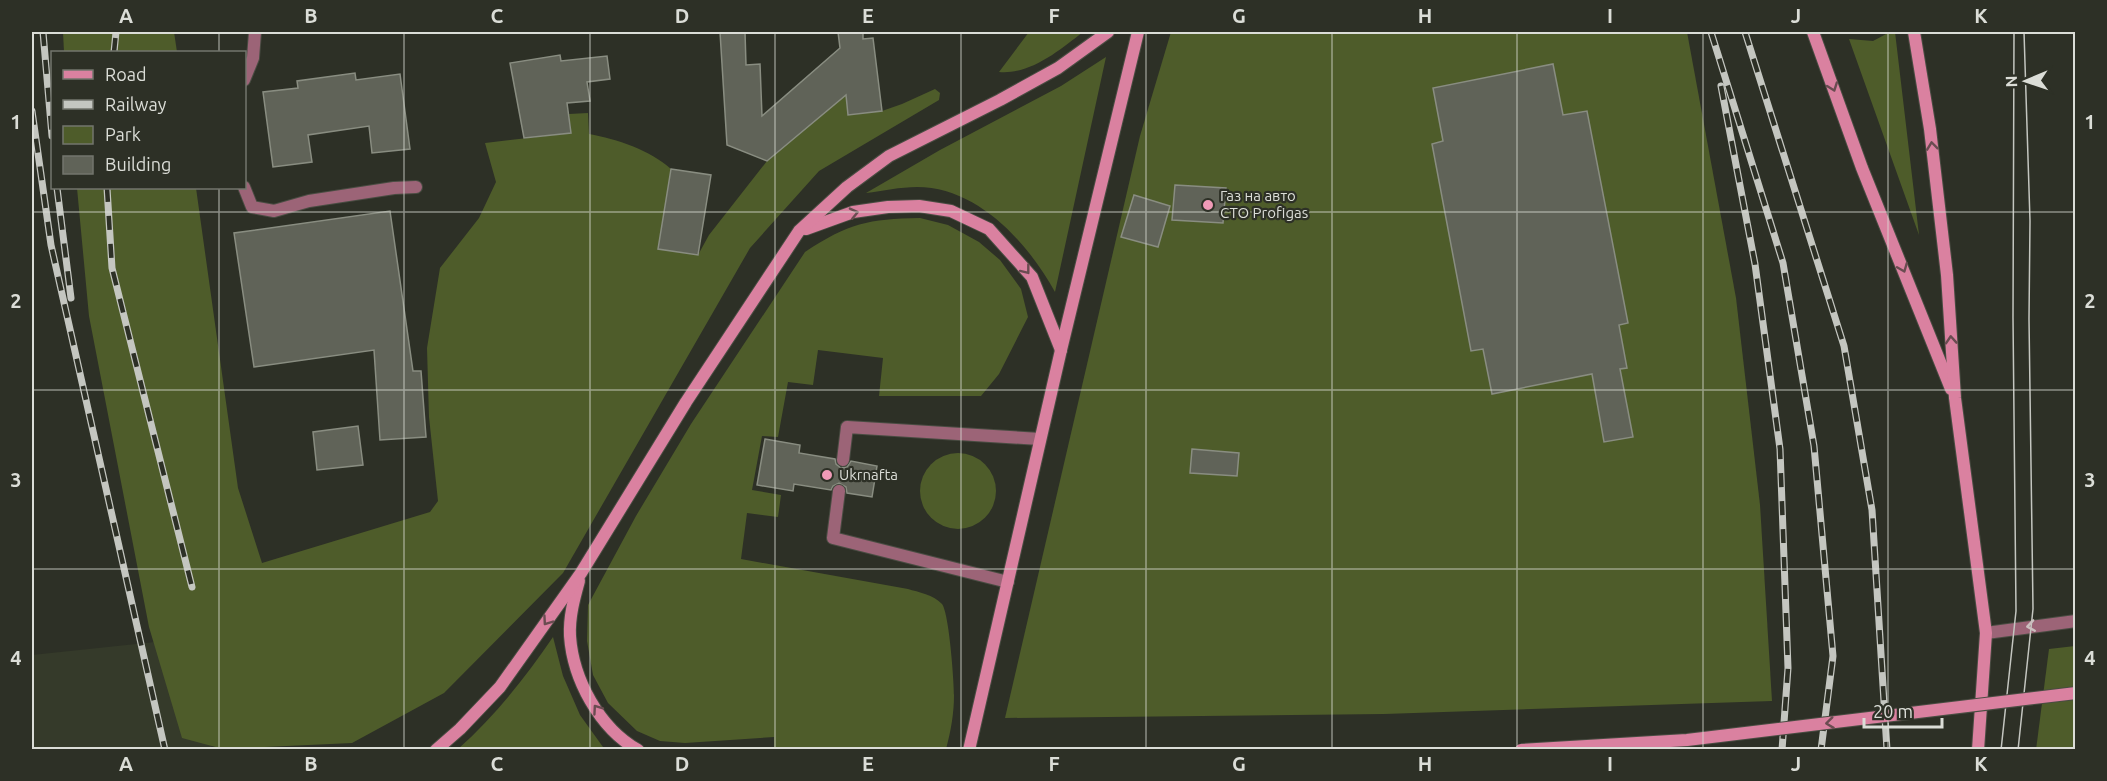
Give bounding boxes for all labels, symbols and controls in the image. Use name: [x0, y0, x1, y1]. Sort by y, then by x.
text: A: [119, 4, 133, 27]
text: B: [304, 4, 318, 27]
text: C: [491, 4, 504, 27]
text: D: [675, 4, 689, 27]
text: E: [862, 4, 874, 27]
text: F: [1048, 4, 1060, 27]
text: G: [1232, 4, 1246, 27]
text: H: [1418, 4, 1432, 27]
text: I: [1607, 4, 1613, 27]
text: J: [1791, 4, 1801, 27]
text: K: [1974, 4, 1988, 27]
legend: [51, 51, 246, 189]
north arrow: [1996, 51, 2056, 111]
text: Road: [105, 64, 147, 84]
text: N: [2002, 75, 2020, 88]
one-way arrow: [1825, 81, 1838, 91]
text: Railway: [105, 94, 167, 114]
text: 1: [10, 110, 22, 133]
text: 1: [2084, 110, 2096, 133]
text: Park: [105, 124, 141, 144]
one-way arrow: [1926, 141, 1938, 150]
text: Building: [105, 154, 171, 174]
place label: Газ на авто СТО Profigas: [1220, 187, 1308, 221]
marker: Газ на авто СТО Profigas: [1201, 198, 1215, 212]
one-way arrow: [849, 207, 859, 220]
one-way arrow: [1896, 262, 1908, 273]
one-way arrow: [1018, 264, 1029, 275]
text: 2: [10, 289, 22, 312]
text: 2: [2084, 289, 2096, 312]
one-way arrow: [1945, 335, 1958, 344]
place label: Ukrnafta: [839, 466, 898, 483]
text: 3: [10, 468, 22, 491]
marker: Ukrnafta: [820, 468, 834, 482]
text: 3: [2084, 468, 2096, 491]
one-way arrow: [543, 614, 554, 625]
one-way arrow: [2026, 619, 2035, 631]
text: 4: [10, 646, 22, 669]
text: 4: [2084, 646, 2096, 669]
scale bar: [1864, 691, 1942, 729]
text: 20 m: [1873, 701, 1913, 721]
one-way arrow: [593, 705, 604, 716]
one-way arrow: [1825, 716, 1834, 729]
text: A: [119, 752, 133, 775]
text: B: [304, 752, 318, 775]
text: C: [491, 752, 504, 775]
text: D: [675, 752, 689, 775]
text: E: [862, 752, 874, 775]
text: F: [1048, 752, 1060, 775]
text: G: [1232, 752, 1246, 775]
text: H: [1418, 752, 1432, 775]
text: I: [1607, 752, 1613, 775]
text: J: [1791, 752, 1801, 775]
text: K: [1974, 752, 1988, 775]

